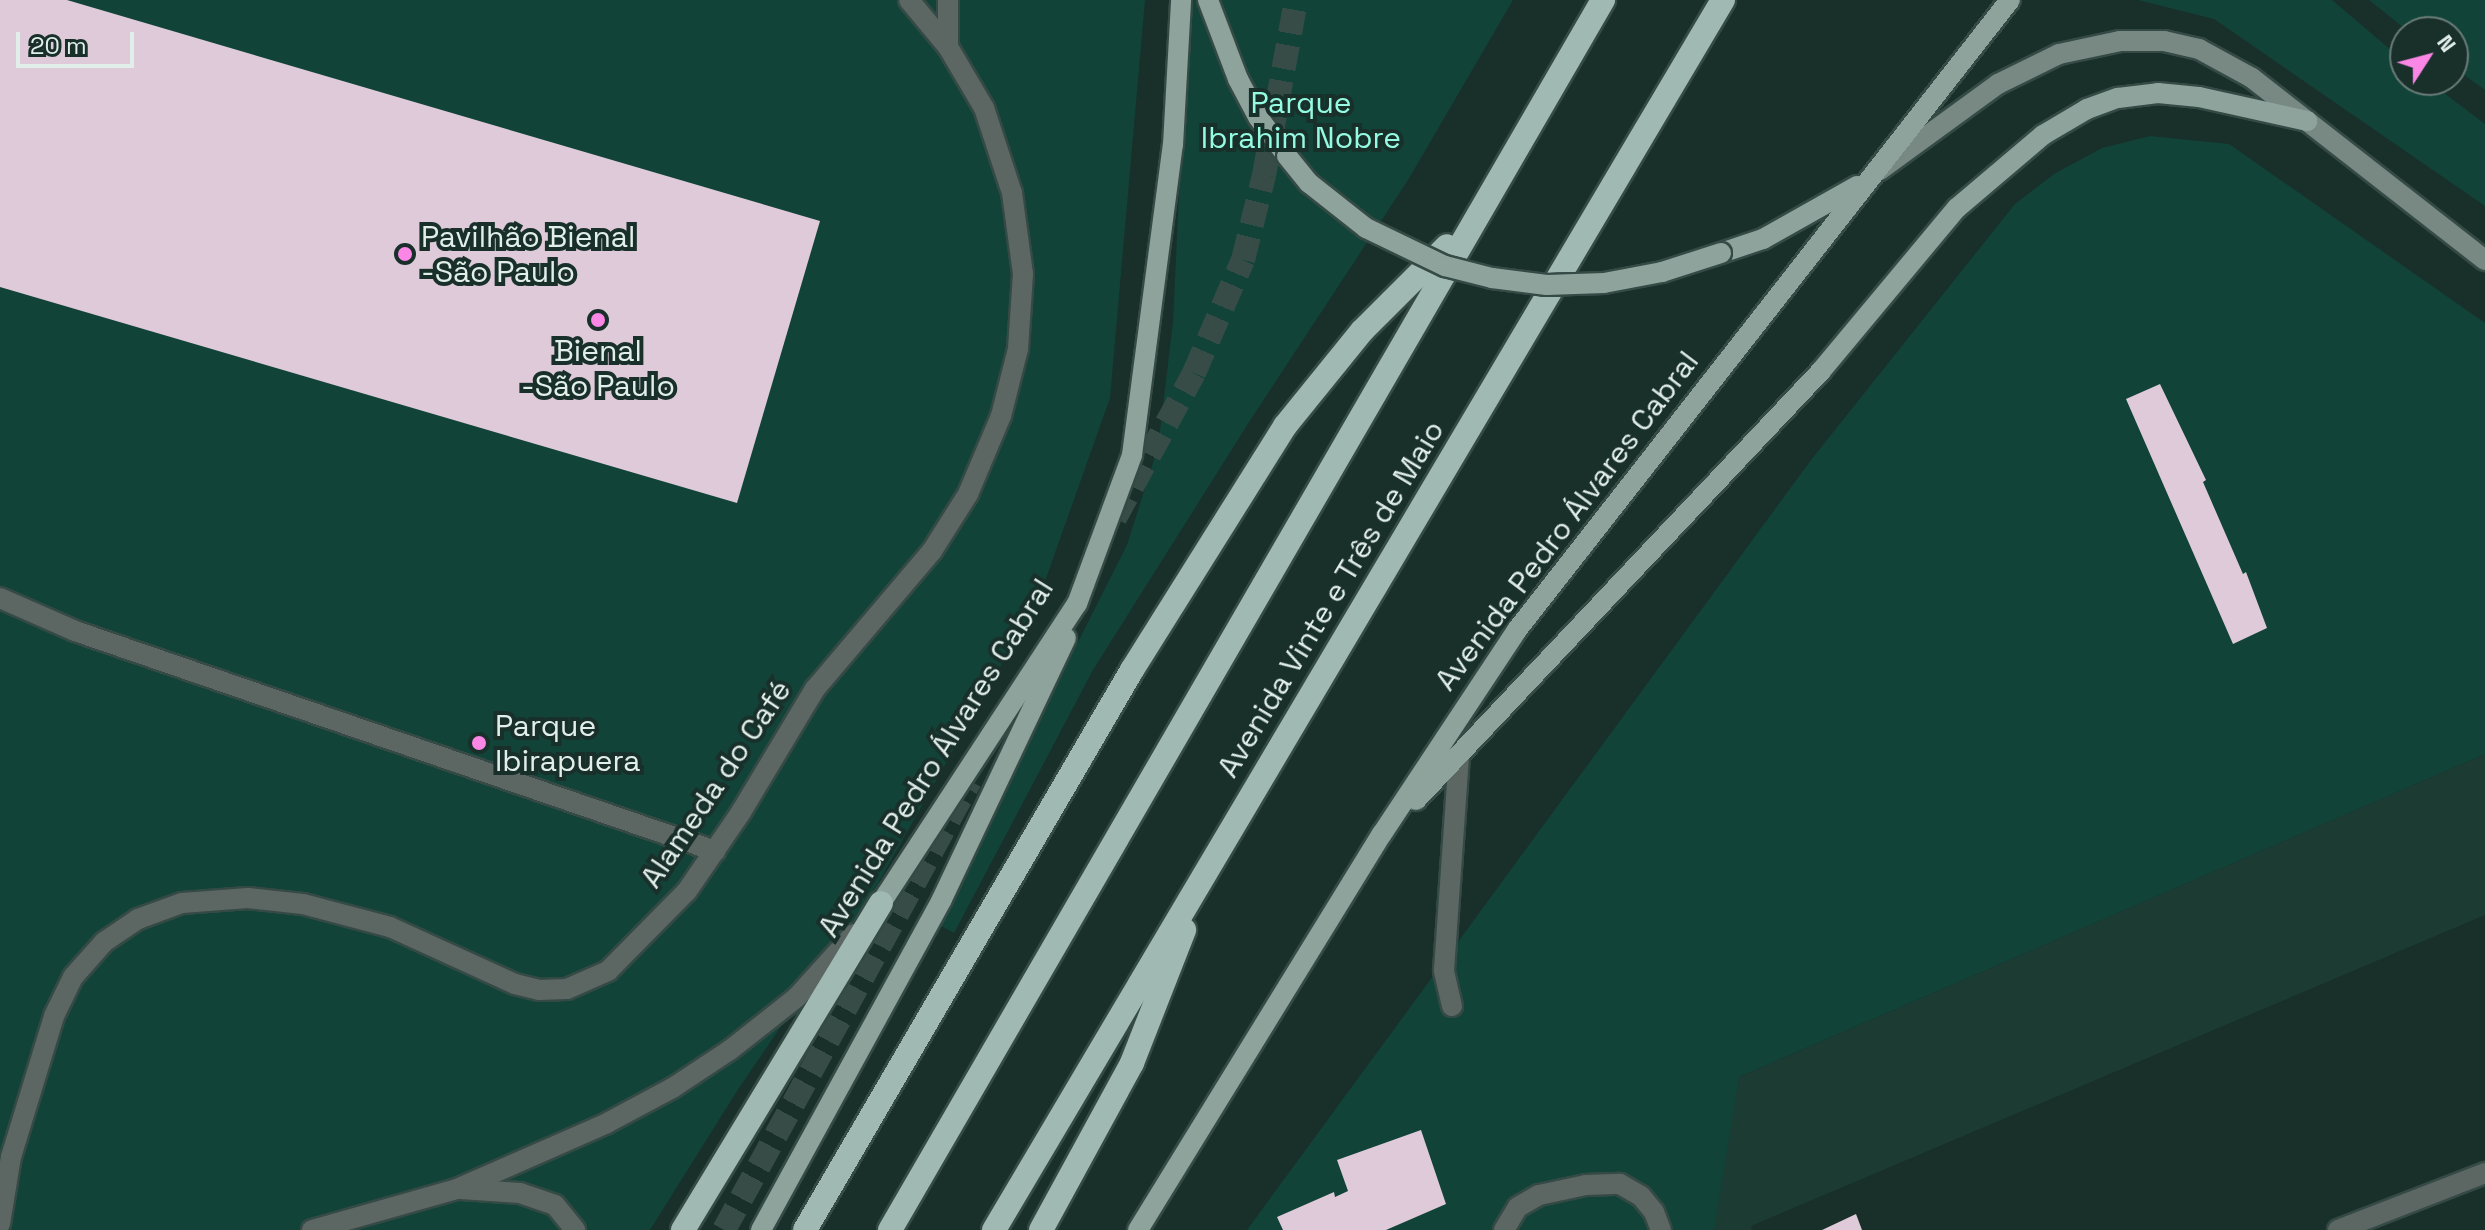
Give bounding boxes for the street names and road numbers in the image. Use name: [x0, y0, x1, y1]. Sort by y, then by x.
street label: Avenida Pedro Álvares Cabral: [1427, 344, 1707, 698]
street label: Avenida Vinte e Três de Maio: [1210, 414, 1452, 784]
street label: Avenida Pedro Álvares Cabral: [811, 572, 1061, 944]
street label: Alameda do Café: [633, 673, 799, 895]

